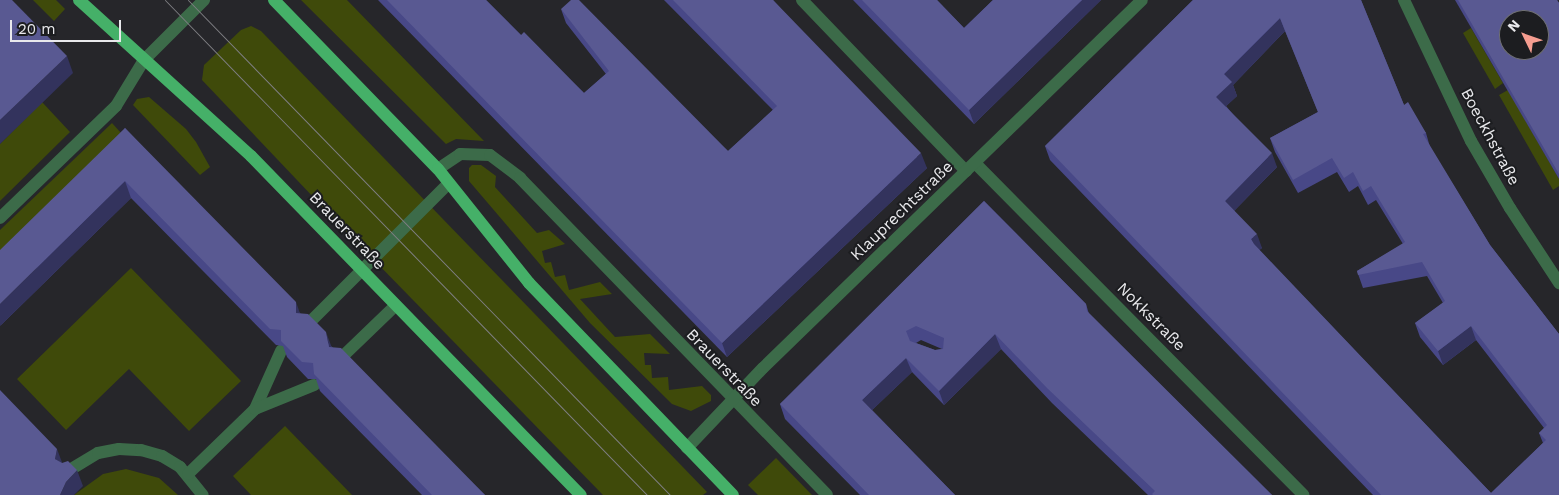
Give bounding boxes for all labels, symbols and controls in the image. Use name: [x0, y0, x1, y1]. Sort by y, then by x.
scale bar: [12, 10, 124, 42]
north arrow: [1499, 10, 1549, 60]
text: N: [1504, 16, 1523, 35]
text: 20 m: [18, 20, 56, 38]
street label: Boeckhstraße: [1456, 85, 1524, 189]
street label: Klauprechtstraße: [847, 157, 957, 265]
street label: Brauerstraße: [305, 188, 389, 274]
street label: Nokkstraße: [1113, 279, 1189, 355]
street label: Brauerstraße: [682, 325, 766, 411]

